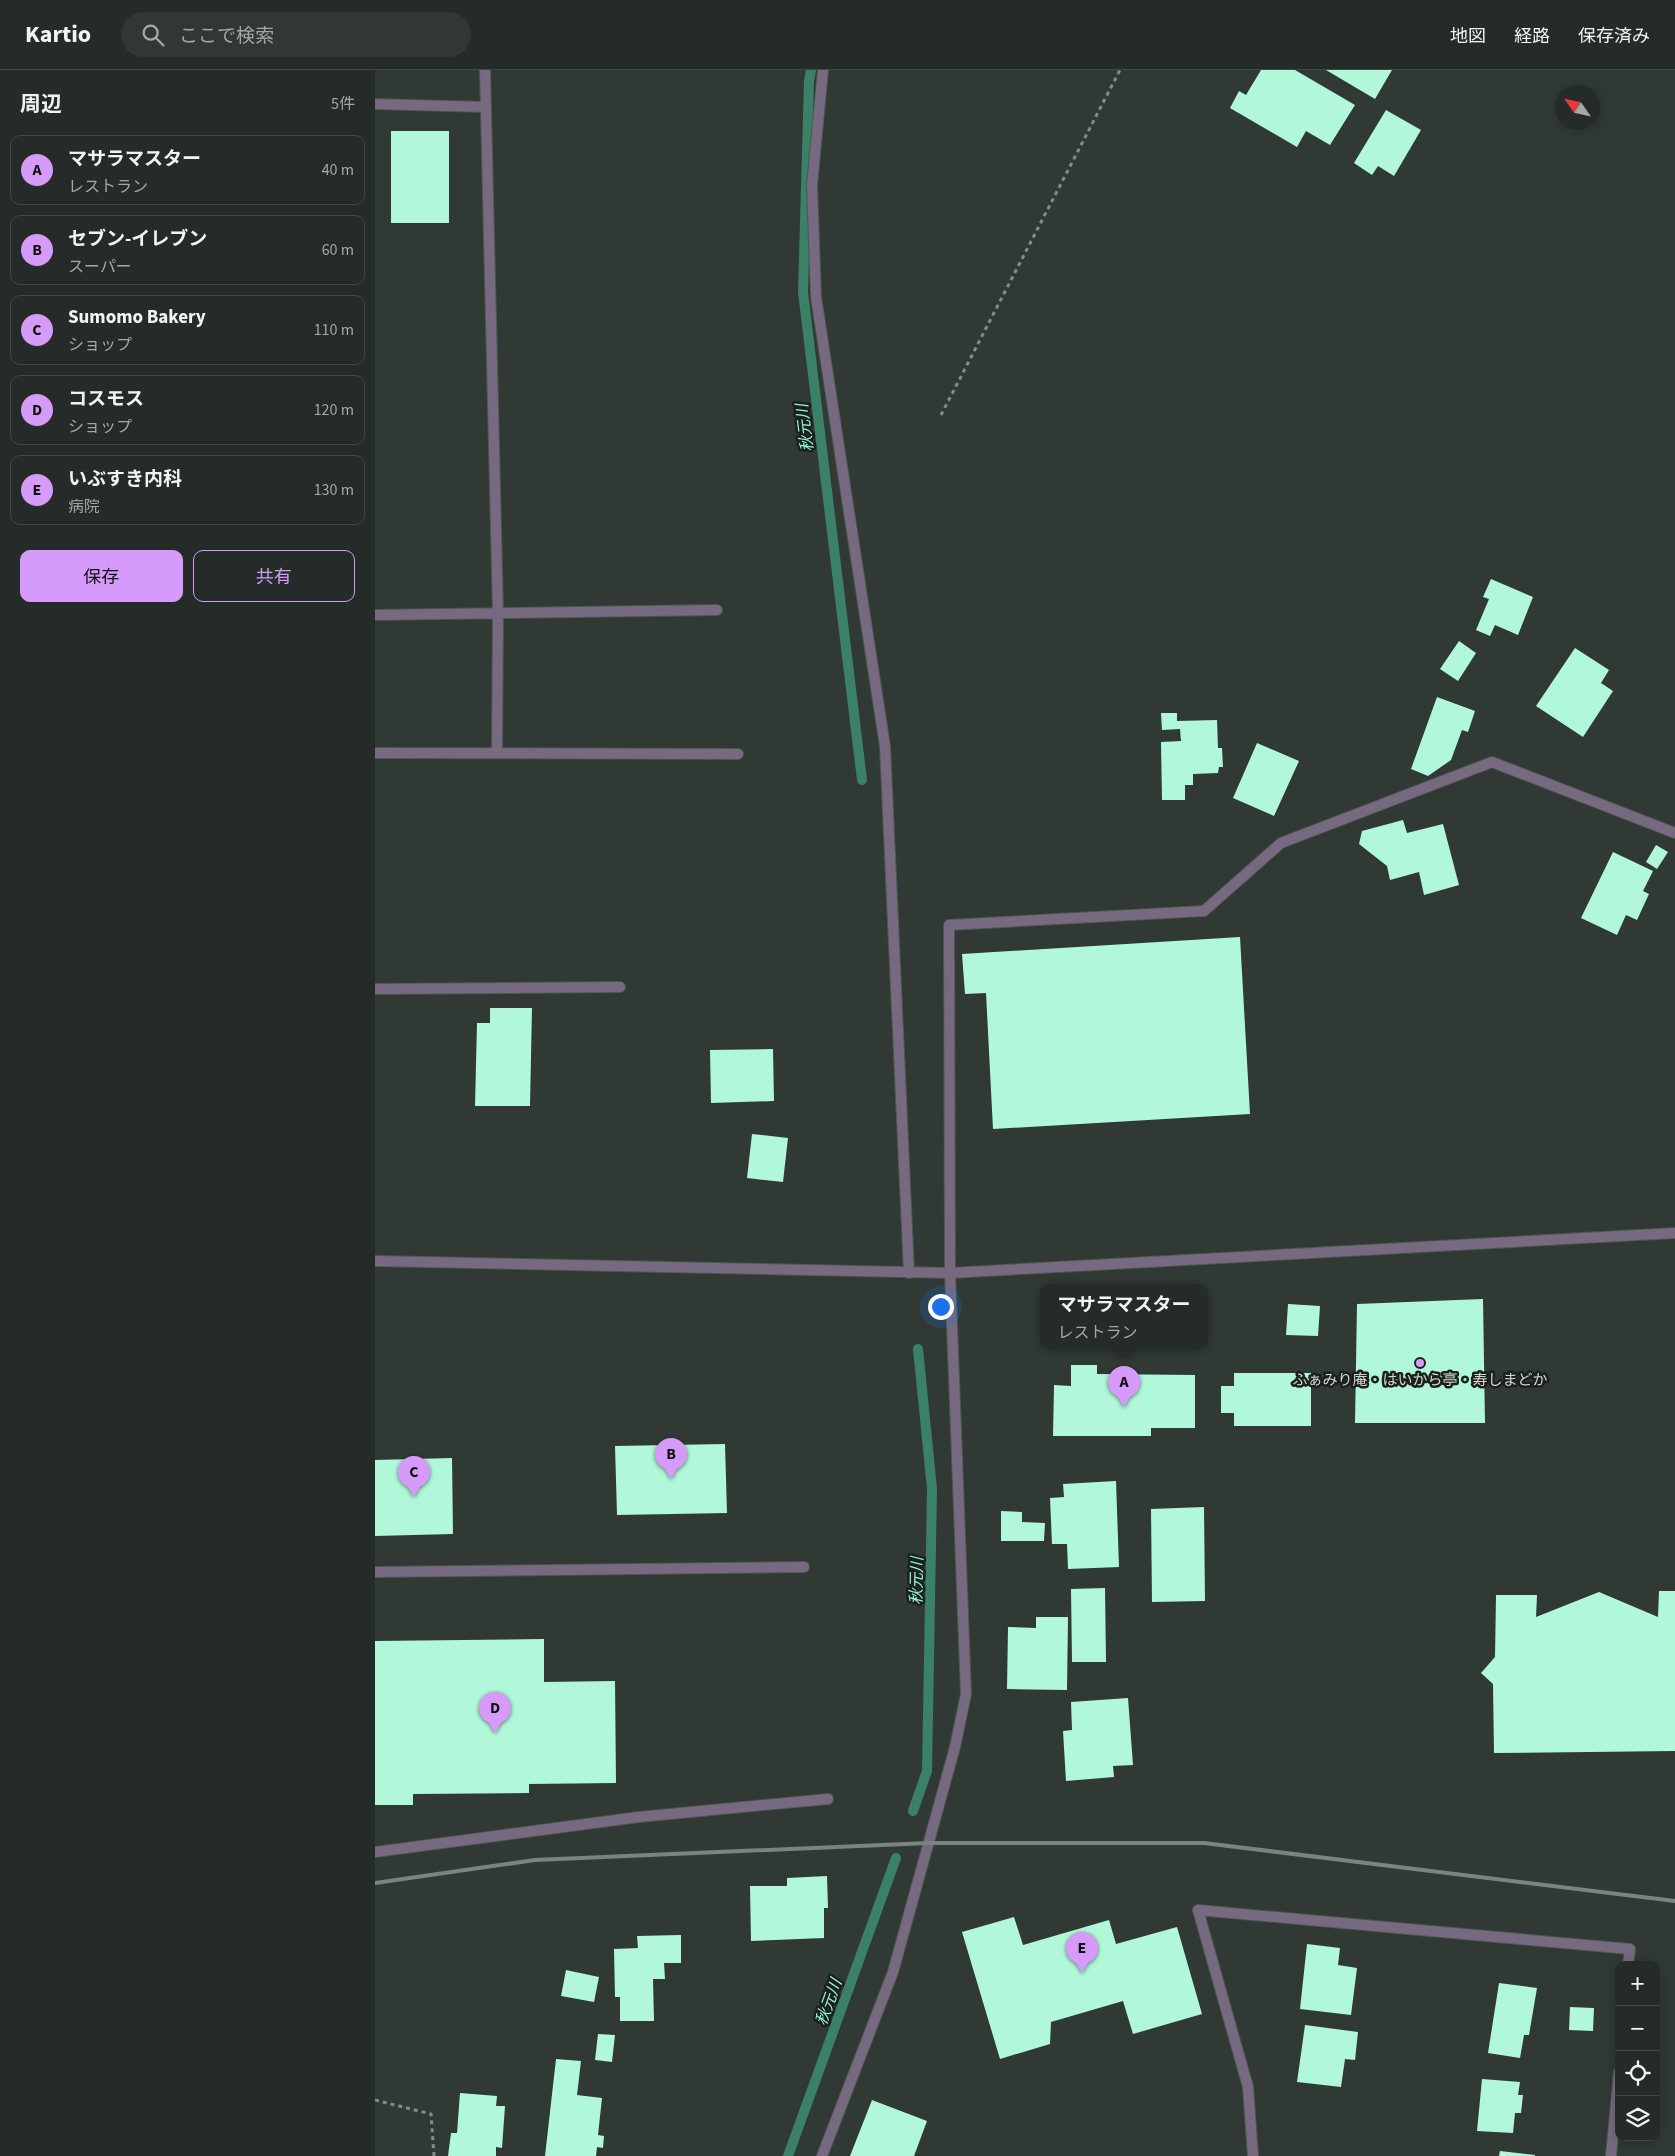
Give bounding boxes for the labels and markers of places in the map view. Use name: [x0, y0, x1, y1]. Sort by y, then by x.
marker: ふぁみり庵・はいから亭・寿しまどか: [1414, 1357, 1426, 1369]
pin: A: [1108, 1366, 1140, 1407]
place label: ふぁみり庵・はいから亭・寿しまどか: [1292, 1370, 1548, 1391]
pin: B: [655, 1438, 687, 1479]
pin: C: [398, 1456, 430, 1497]
pin: D: [479, 1692, 511, 1733]
pin: E: [1066, 1932, 1098, 1973]

